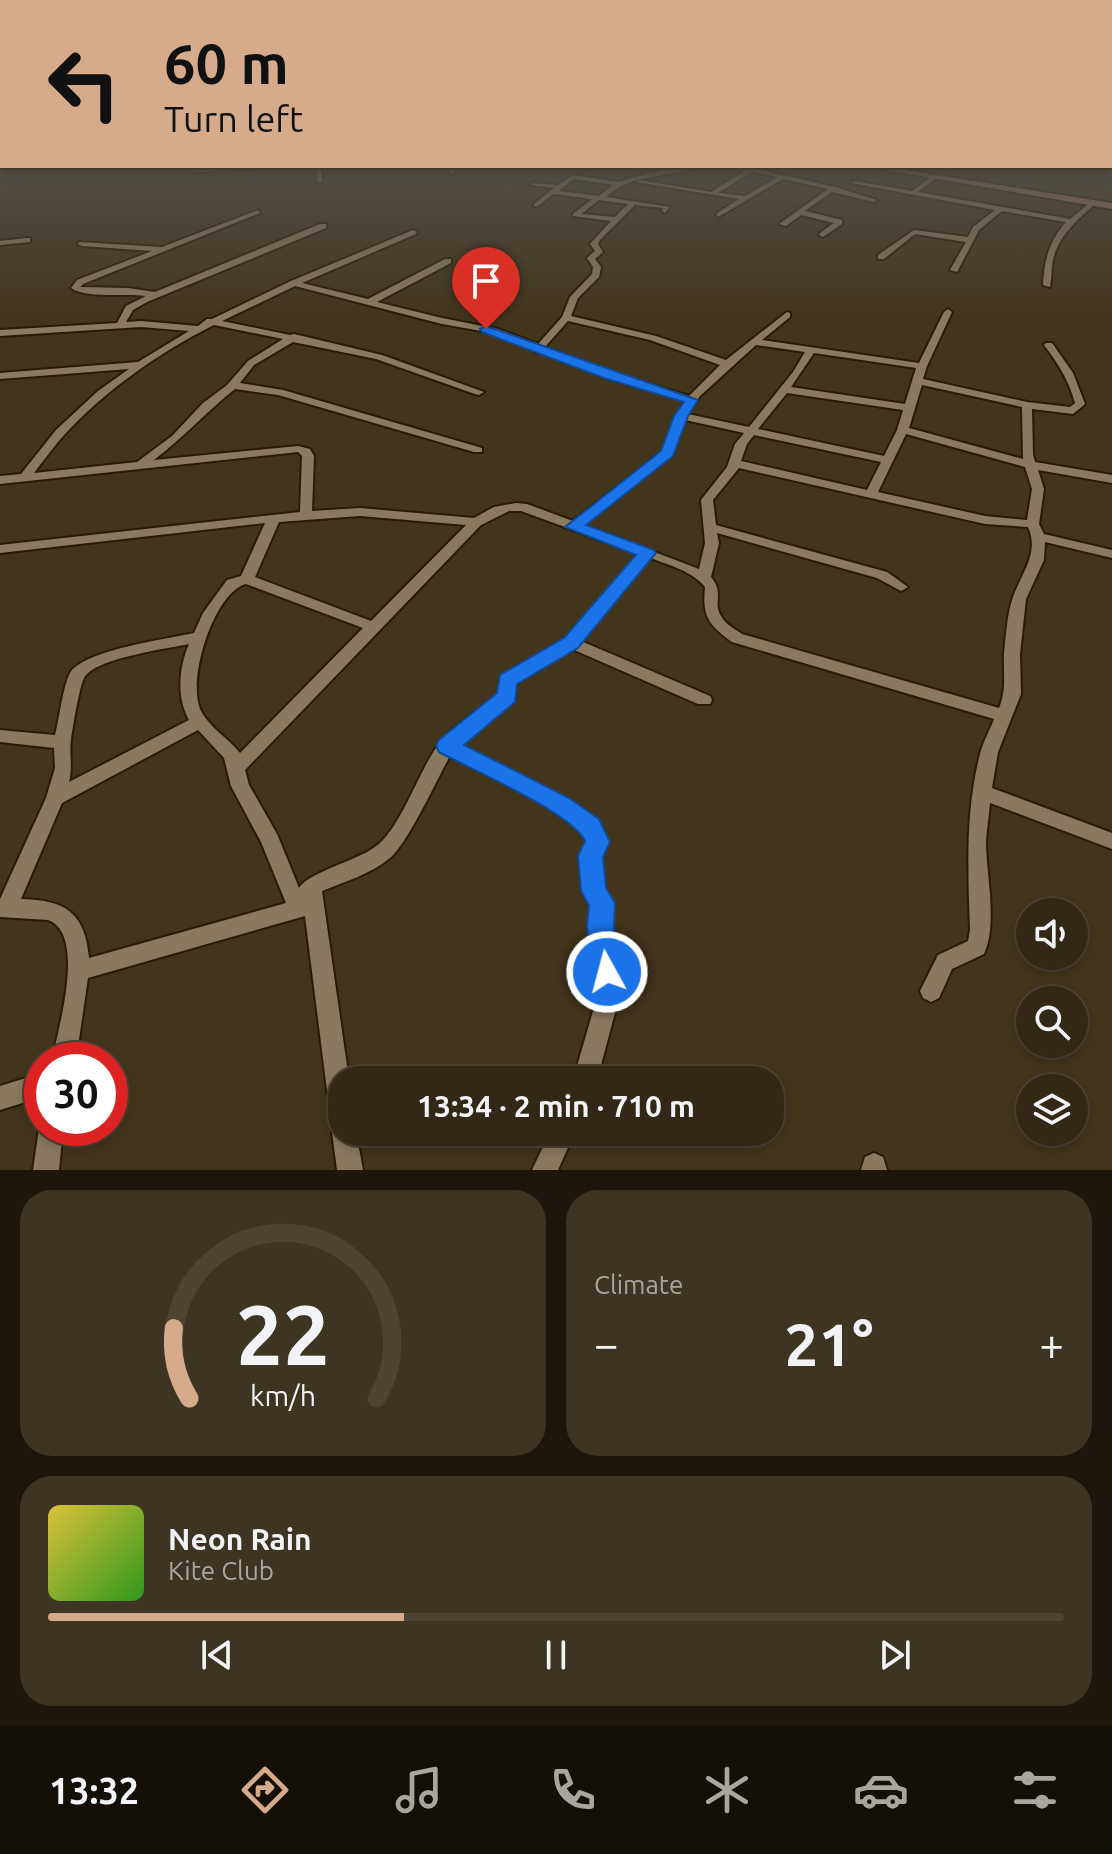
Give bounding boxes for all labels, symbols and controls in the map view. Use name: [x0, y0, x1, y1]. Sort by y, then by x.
icon: left: [32, 32, 136, 136]
text: 60 m: [164, 32, 289, 95]
text: Turn left: [164, 98, 303, 139]
pin: [452, 247, 520, 329]
icon: arrive: [464, 259, 508, 303]
map controls: [1016, 898, 1088, 1146]
button: sound: [1016, 898, 1088, 970]
position arrow: [565, 930, 649, 1014]
button: search: [1016, 986, 1088, 1058]
speed limit sign: 30: [24, 1042, 128, 1146]
button: layers: [1016, 1074, 1088, 1146]
text: 13:34 · 2 min · 710 m: [417, 1089, 695, 1123]
text: Climate: [594, 1270, 683, 1299]
text: 22: [236, 1287, 330, 1381]
text: 21°: [785, 1310, 873, 1377]
text: −: [594, 1319, 619, 1368]
text: +: [1039, 1319, 1064, 1368]
text: km/h: [250, 1379, 316, 1411]
text: Neon Rain: [168, 1522, 312, 1556]
text: Kite Club: [168, 1556, 274, 1585]
icon: previous: [195, 1633, 239, 1677]
icon: pause: [534, 1633, 578, 1677]
icon: next: [873, 1633, 917, 1677]
icon: directions: [237, 1762, 293, 1818]
icon: music: [391, 1762, 447, 1818]
icon: phone: [545, 1762, 601, 1818]
icon: climate: [699, 1762, 755, 1818]
icon: car: [853, 1762, 909, 1818]
icon: filters: [1007, 1762, 1063, 1818]
text: 13:32: [49, 1770, 139, 1811]

